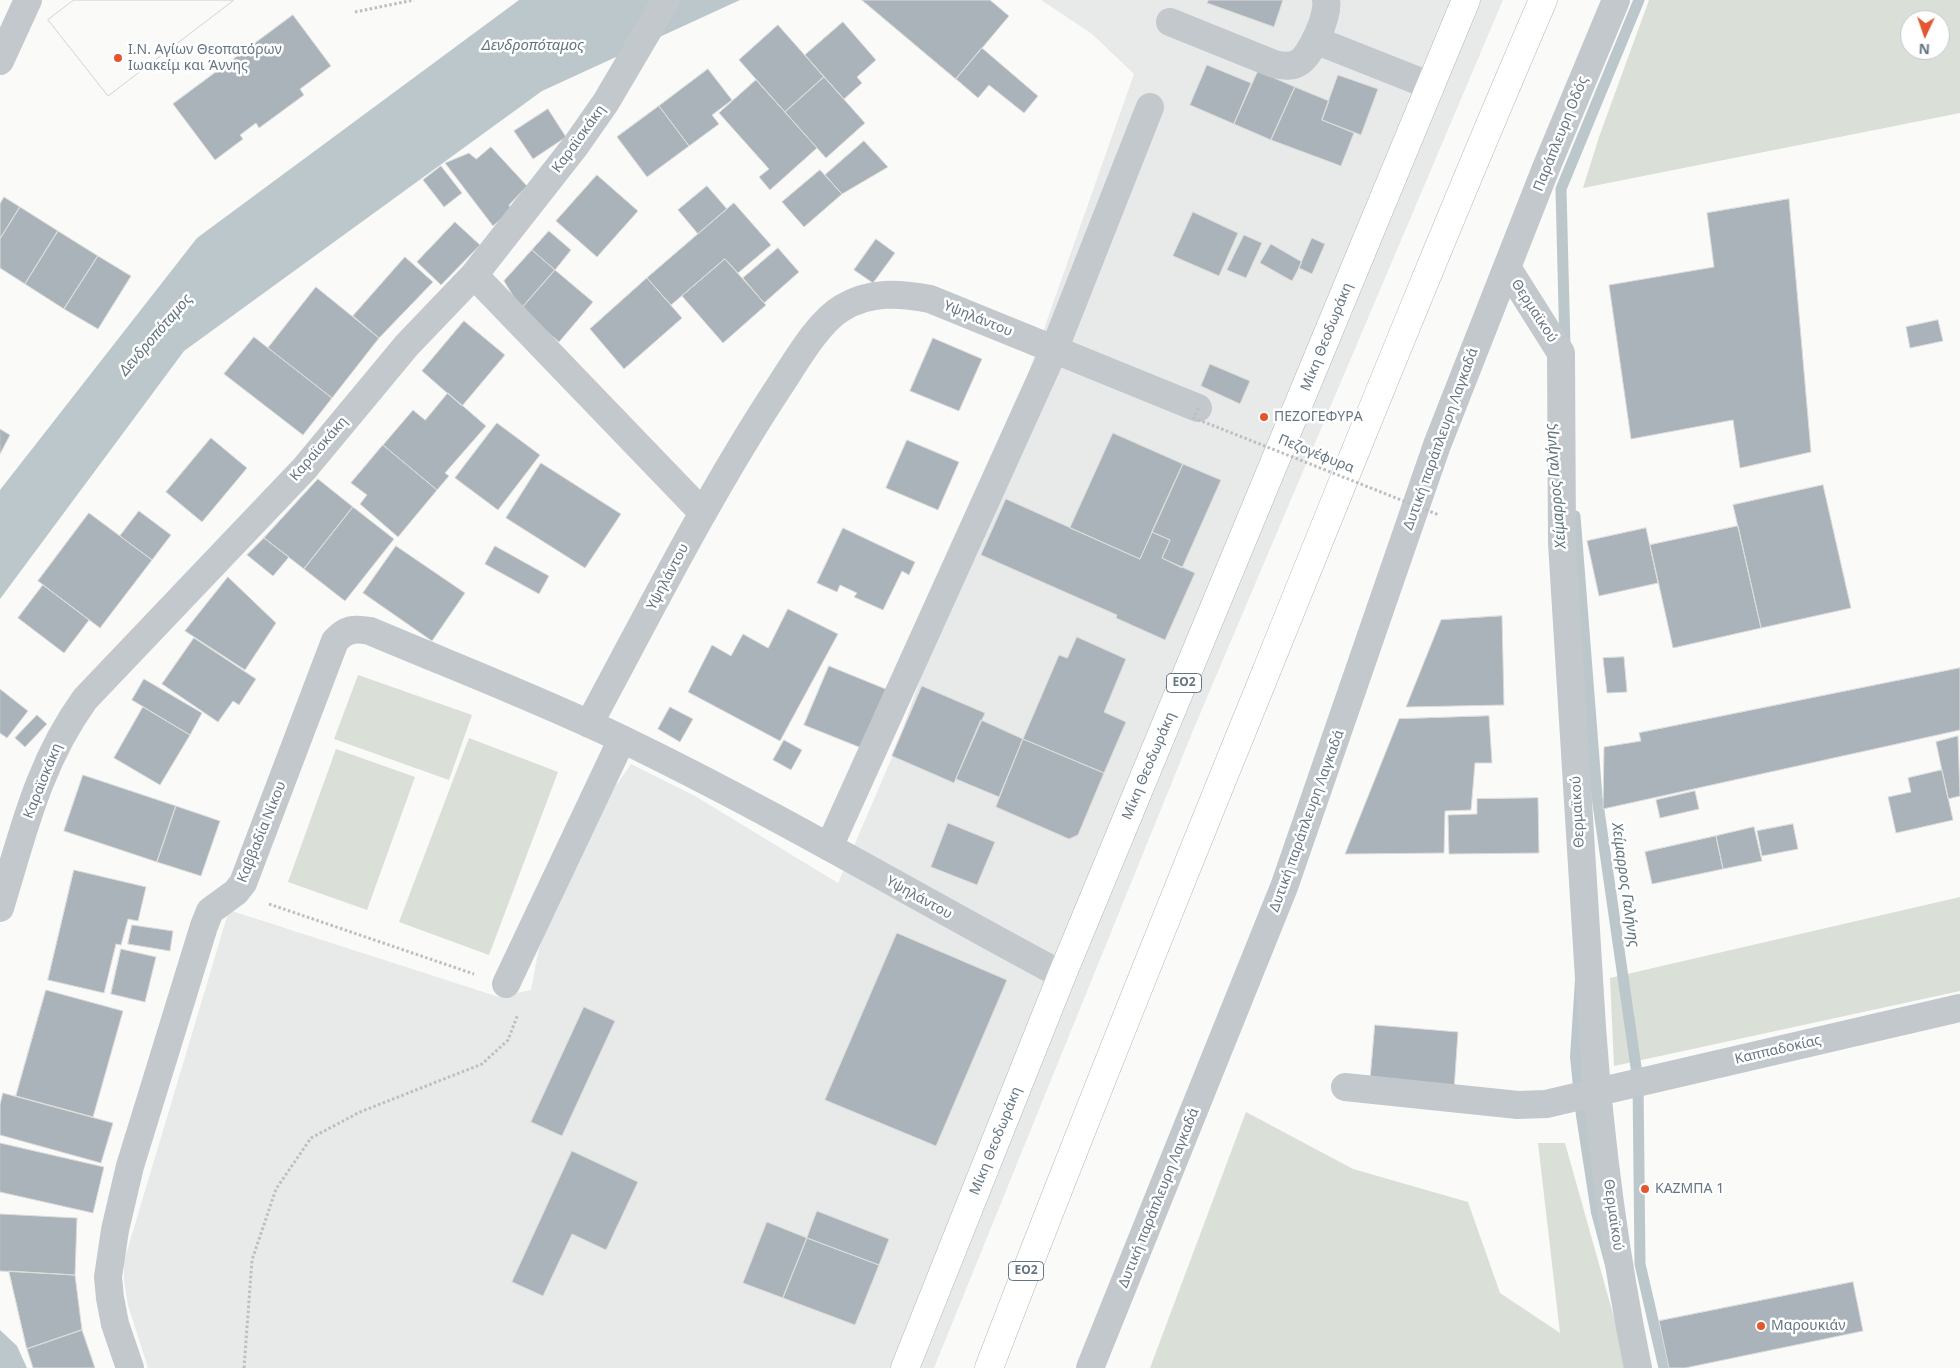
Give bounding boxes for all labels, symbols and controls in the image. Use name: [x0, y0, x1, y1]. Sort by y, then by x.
north arrow: [1900, 10, 1950, 60]
water label: Δενδροπόταμος: [482, 37, 584, 55]
text: N: [1918, 40, 1930, 59]
place label: Ι.Ν. Αγίων Θεοπατόρων Ιωακείμ και Άννης: [128, 42, 282, 74]
marker: Ι.Ν. Αγίων Θεοπατόρων Ιωακείμ και Άννης: [112, 52, 124, 64]
street label: Παράπλευρη Οδός: [1530, 74, 1592, 194]
street label: Καραϊσκάκη: [549, 102, 609, 176]
street label: Θερμαϊκού: [1507, 276, 1561, 346]
street label: Μίκη Θεοδωράκη: [1298, 280, 1356, 394]
water label: Δενδροπόταμος: [116, 290, 196, 380]
street label: Υψηλάντου: [941, 298, 1015, 340]
street label: Δυτική παράπλευρη Λαγκαδά: [1400, 346, 1482, 532]
place label: ΠΕΖΟΓΕΦΥΡΑ: [1274, 409, 1363, 425]
marker: ΠΕΖΟΓΕΦΥΡΑ: [1258, 411, 1270, 423]
street label: Καραϊσκάκη: [287, 413, 351, 485]
water label: Χείμαρρος Γαλήνης: [1542, 423, 1570, 549]
street label: Πεζογέφυρα: [1276, 431, 1356, 477]
street label: Υψηλάντου: [643, 541, 693, 613]
road number: ΕΟ2: [1166, 674, 1202, 692]
street label: Μίκη Θεοδωράκη: [1119, 710, 1179, 822]
street label: Δυτική παράπλευρη Λαγκαδά: [1266, 728, 1348, 914]
street label: Καραϊσκάκη: [20, 741, 66, 821]
street label: Θερμαϊκού: [1568, 775, 1588, 849]
street label: Καββαδία Νίκου: [234, 779, 290, 885]
water label: Χείμαρρος Γαλήνης: [1607, 822, 1643, 948]
street label: Υψηλάντου: [883, 873, 955, 923]
street label: Καππαδοκίας: [1733, 1032, 1823, 1068]
street label: Μίκη Θεοδωράκη: [967, 1084, 1025, 1198]
street label: Δυτική παράπλευρη Λαγκαδά: [1115, 1106, 1203, 1290]
street label: Θερμαϊκού: [1600, 1178, 1626, 1252]
place label: ΚΑΖΜΠΑ 1: [1655, 1181, 1724, 1197]
marker: ΚΑΖΜΠΑ 1: [1639, 1183, 1651, 1195]
road number: ΕΟ2: [1008, 1262, 1044, 1280]
place label: Μαρουκιάν: [1771, 1318, 1845, 1334]
marker: Μαρουκιάν: [1755, 1320, 1767, 1332]

